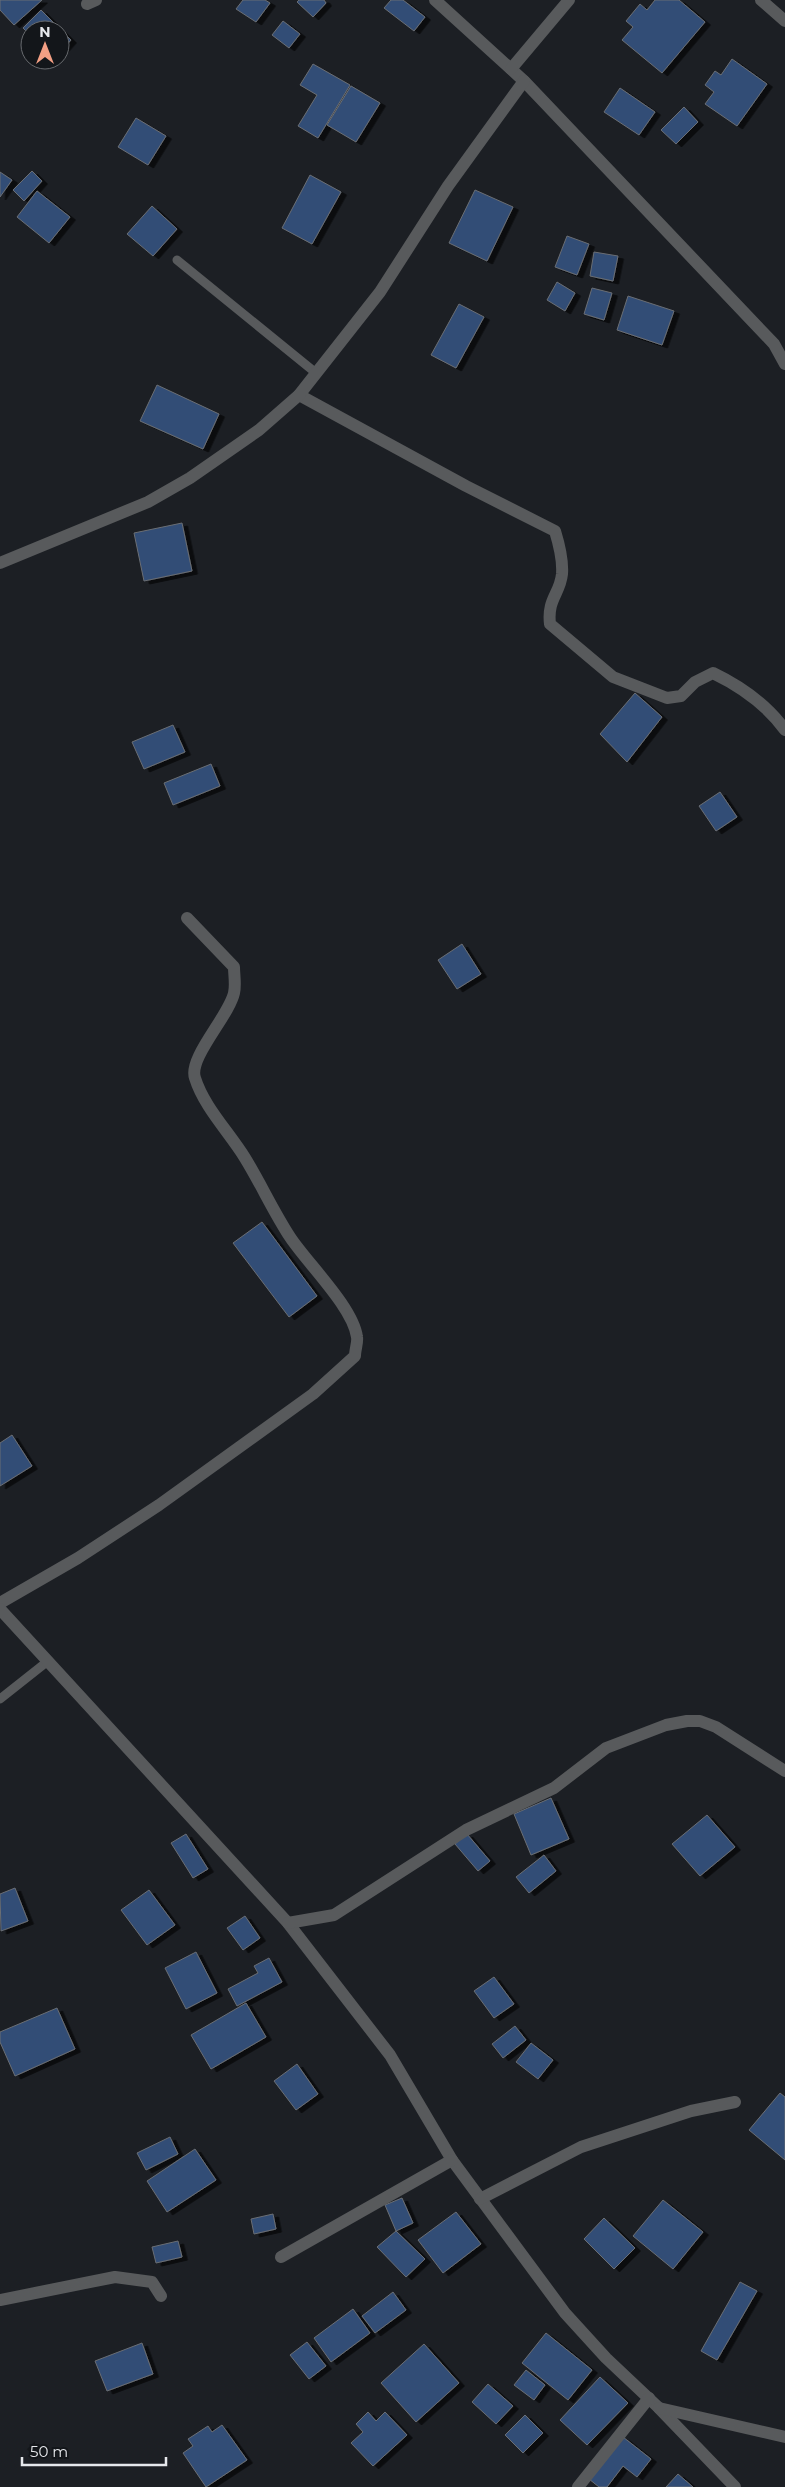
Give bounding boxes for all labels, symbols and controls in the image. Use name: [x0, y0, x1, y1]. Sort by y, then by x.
north arrow: [20, 20, 70, 70]
text: N: [39, 23, 51, 41]
scale bar: [22, 2434, 166, 2466]
text: 50 m: [30, 2442, 68, 2461]

